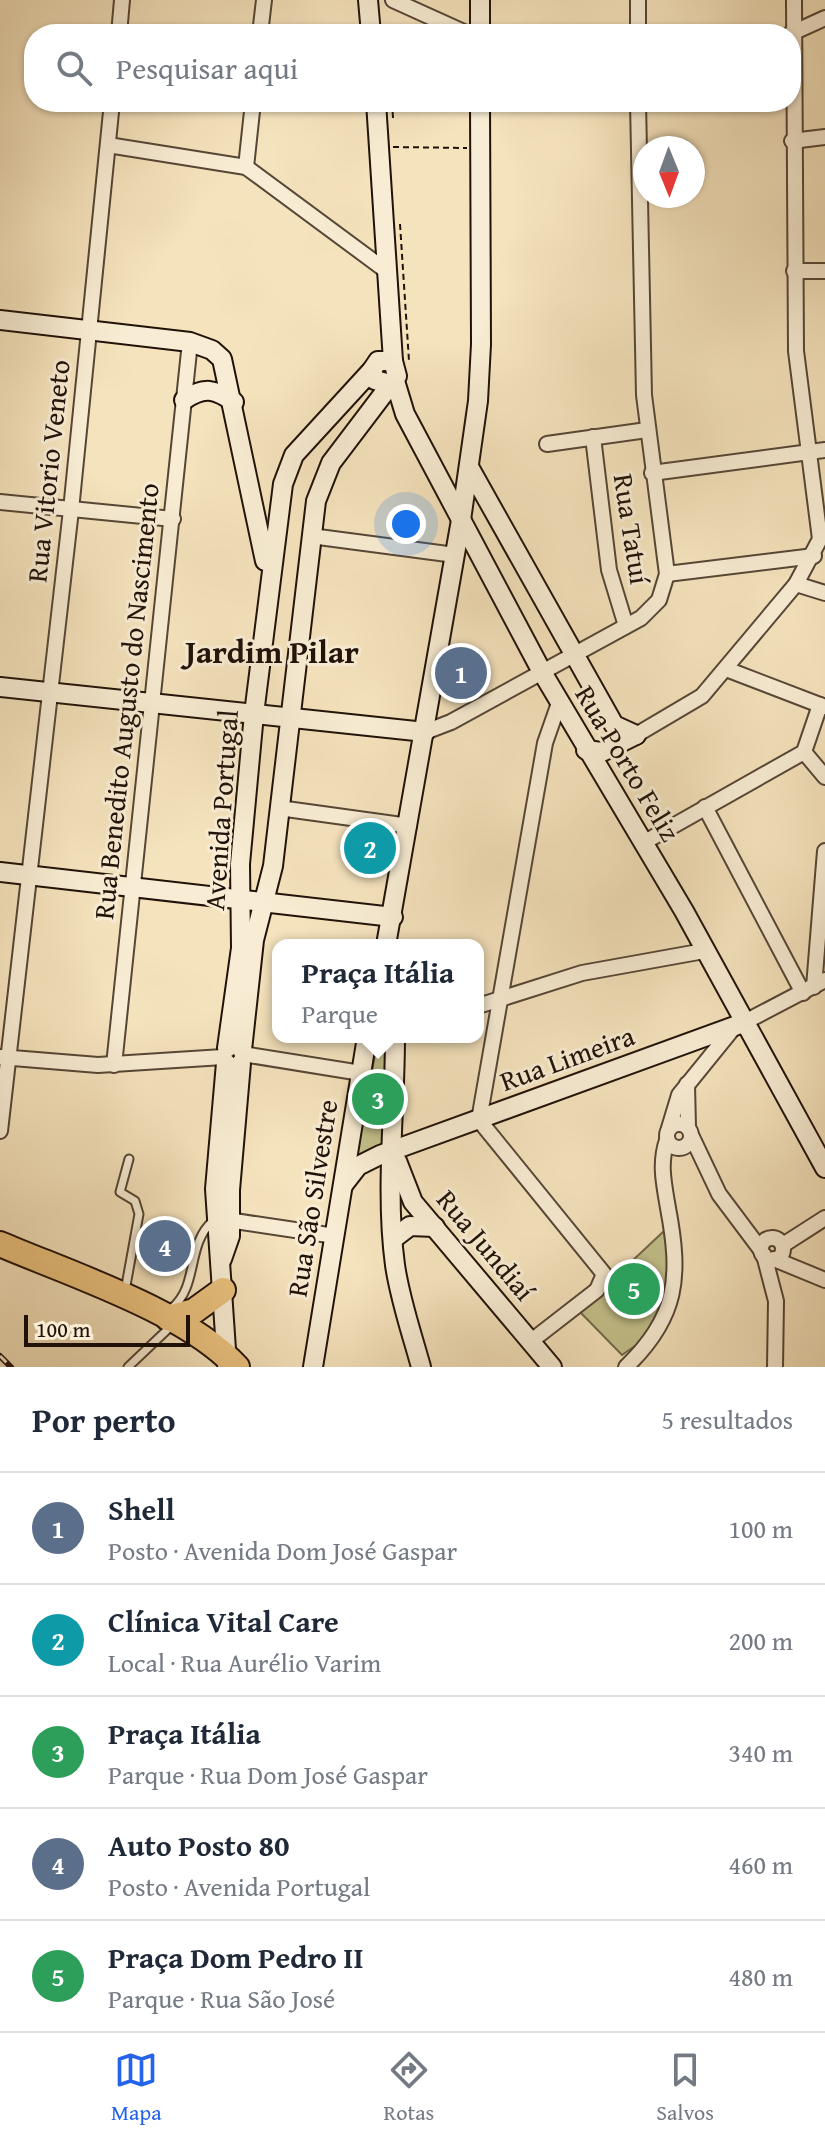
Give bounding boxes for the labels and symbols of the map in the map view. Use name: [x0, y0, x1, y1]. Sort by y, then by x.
north arrow: [633, 136, 705, 208]
street label: Rua Vitorio Veneto: [15, 358, 80, 584]
street label: Rua Tatuí: [604, 471, 662, 588]
street label: Rua Benedito Augusto do Nascimento: [82, 481, 169, 921]
your location: [386, 504, 426, 544]
district label: Jardim Pilar: [180, 628, 359, 675]
pin: 1: [435, 643, 487, 703]
street label: Rua Porto Feliz: [566, 677, 691, 849]
street label: Avenida Portugal: [193, 708, 248, 912]
pin: 2: [344, 818, 396, 878]
street label: Rua Limeira: [494, 1014, 641, 1101]
pin: 3: [352, 1069, 404, 1129]
street label: Rua São Silvestre: [276, 1096, 347, 1299]
street label: Rua Jundiaí: [428, 1180, 546, 1310]
pin: 4: [139, 1216, 191, 1276]
pin: 5: [608, 1259, 660, 1319]
scale bar: [24, 1311, 190, 1347]

